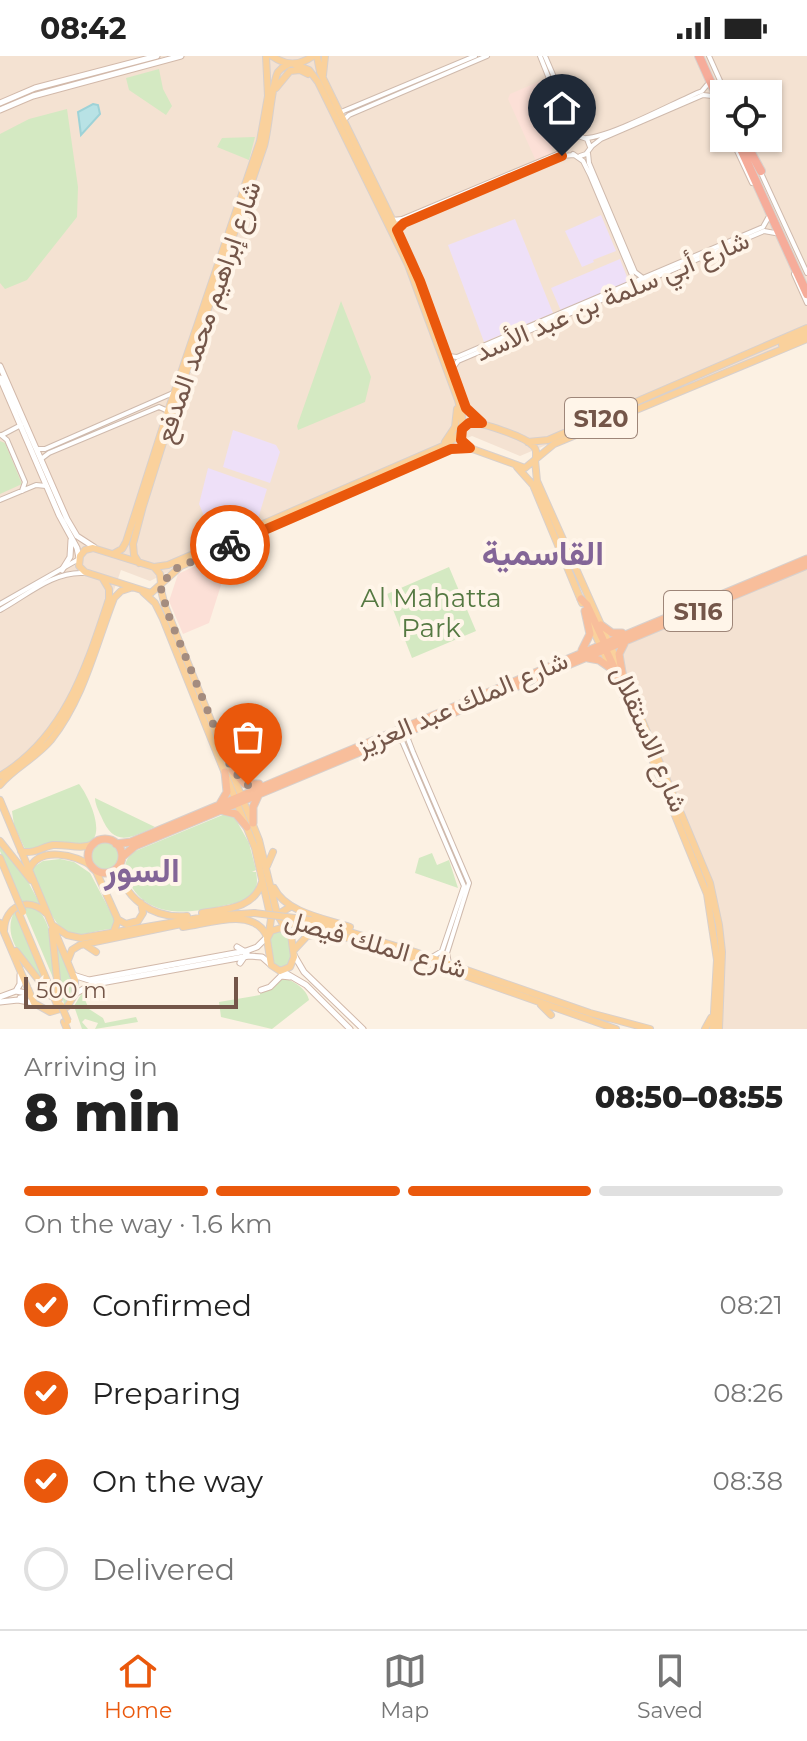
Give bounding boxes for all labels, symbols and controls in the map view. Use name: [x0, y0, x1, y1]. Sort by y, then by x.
text: 08:42: [40, 10, 126, 47]
pin: [528, 74, 596, 156]
map controls: [710, 80, 782, 152]
button: locate: [710, 80, 782, 152]
icon: home: [540, 86, 584, 130]
street label: شارع إبراهيم محمد المدفع: [148, 177, 270, 448]
street label: شارع أبي سلمة بن عبد الأسد: [470, 224, 756, 373]
road number: S120: [565, 398, 637, 438]
courier: [190, 505, 270, 585]
icon: bike: [208, 523, 252, 567]
district label: القاسمية: [482, 532, 604, 574]
park label: Al Mahatta Park: [360, 582, 502, 644]
road number: S116: [664, 591, 732, 631]
street label: شارع الملك عبد العزيز: [350, 644, 573, 764]
street label: شارع الاستقلال: [603, 661, 695, 818]
pin: [214, 703, 282, 785]
icon: bag: [226, 715, 270, 759]
district label: السور: [103, 849, 180, 892]
street label: شارع الملك فيصل: [281, 903, 470, 987]
scale bar: [24, 973, 238, 1009]
text: 500 m: [36, 977, 107, 1004]
text: Arriving in: [24, 1051, 158, 1083]
text: 08:50–08:55: [595, 1079, 783, 1116]
text: 8 min: [24, 1081, 181, 1144]
text: On the way · 1.6 km: [24, 1208, 273, 1240]
icon: check: [24, 1283, 68, 1327]
text: Confirmed: [92, 1287, 252, 1324]
text: 08:21: [720, 1289, 783, 1321]
icon: check: [24, 1371, 68, 1415]
text: Preparing: [92, 1375, 241, 1412]
text: 08:26: [713, 1377, 783, 1409]
icon: check: [24, 1459, 68, 1503]
text: On the way: [92, 1463, 263, 1500]
text: 08:38: [712, 1465, 783, 1497]
text: Delivered: [92, 1551, 235, 1588]
tab: Home: [104, 1649, 172, 1724]
tab: Map: [380, 1649, 429, 1724]
tab: Saved: [637, 1649, 703, 1724]

